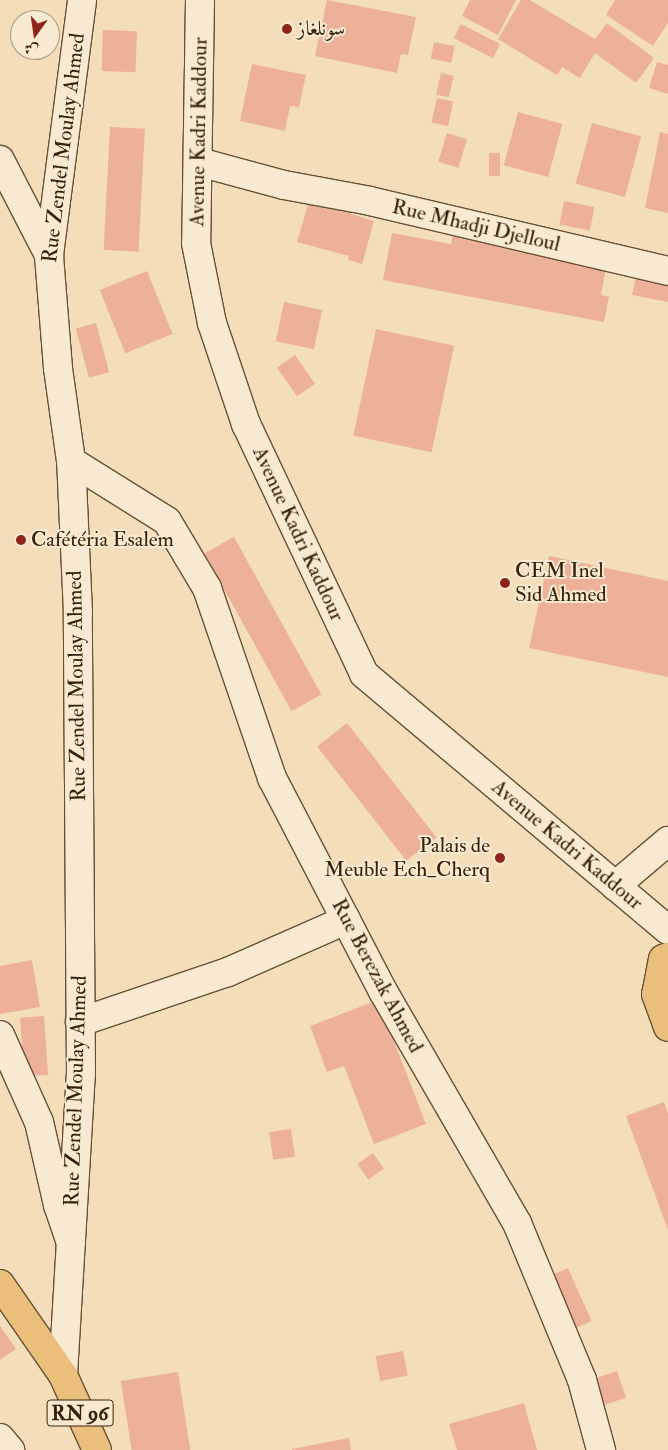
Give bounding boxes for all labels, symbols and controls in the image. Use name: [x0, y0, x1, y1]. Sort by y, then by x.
north arrow: [10, 10, 60, 60]
place label: سونلغاز: [297, 16, 345, 42]
marker: سونلغاز: [281, 23, 293, 35]
street label: Rue Zendel Moulay Ahmed: [37, 32, 91, 264]
street label: Avenue Kadri Kaddour: [185, 37, 213, 227]
text: ش: [23, 39, 40, 59]
street label: Rue Mhadji Djelloul: [389, 194, 563, 258]
street label: Avenue Kadri Kaddour: [247, 443, 349, 625]
place label: Cafétéria Esalem: [31, 527, 174, 553]
marker: Cafétéria Esalem: [15, 534, 27, 546]
place label: CEM Inel Sid Ahmed: [515, 558, 607, 608]
street label: Rue Zendel Moulay Ahmed: [62, 570, 92, 802]
marker: CEM Inel Sid Ahmed: [499, 577, 511, 589]
street label: Avenue Kadri Kaddour: [486, 774, 648, 916]
place label: Palais de Meuble Ech_Cherq: [324, 833, 490, 883]
marker: Palais de Meuble Ech_Cherq: [494, 852, 506, 864]
street label: Rue Berezak Ahmed: [326, 895, 428, 1057]
street label: Rue Zendel Moulay Ahmed: [59, 975, 93, 1207]
road number: RN 96: [46, 1396, 114, 1430]

